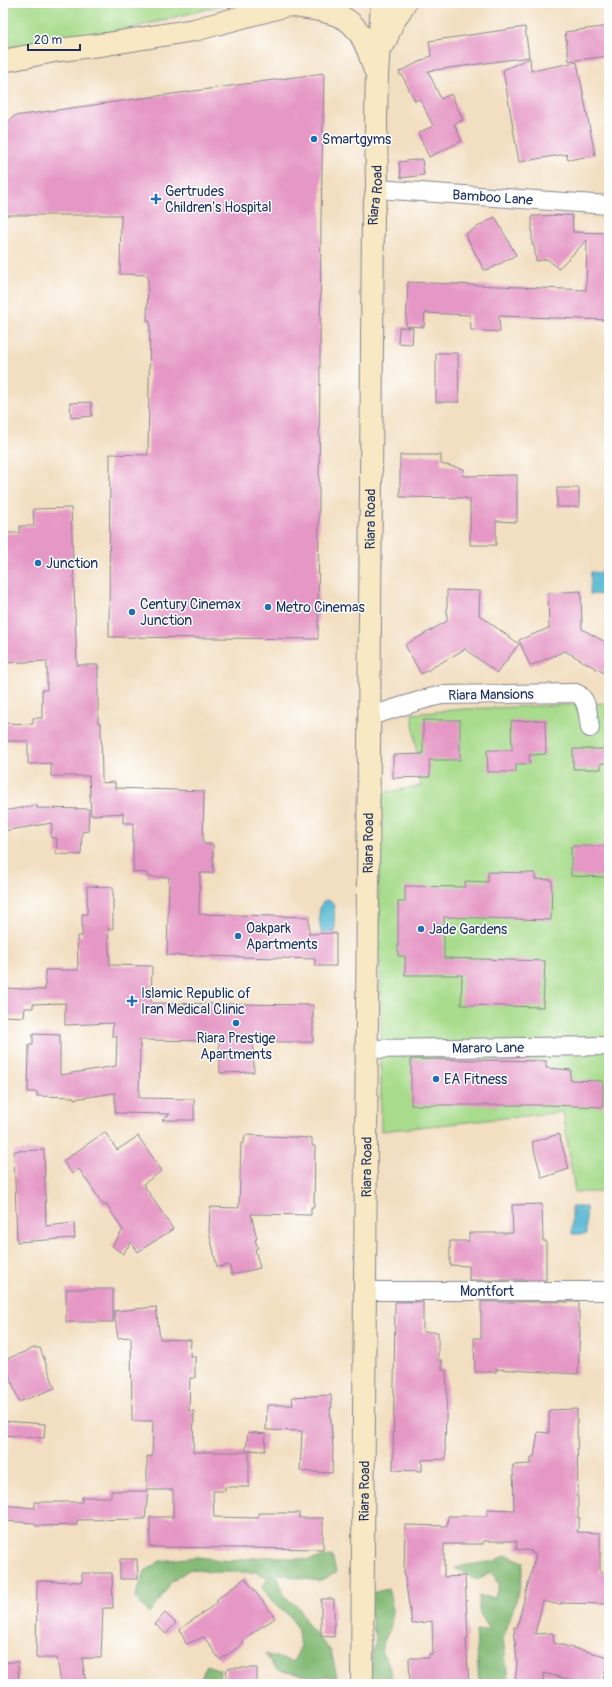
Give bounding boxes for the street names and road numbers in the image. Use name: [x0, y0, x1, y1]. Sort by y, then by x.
street label: Riara Road: [364, 165, 386, 226]
street label: Bamboo Lane: [452, 186, 534, 208]
street label: Riara Road: [361, 488, 379, 549]
street label: Riara Mansions: [448, 685, 535, 703]
street label: Riara Road: [359, 812, 377, 873]
street label: Mararo Lane: [452, 1039, 524, 1056]
street label: Riara Road: [358, 1136, 375, 1197]
street label: Montfort: [460, 1283, 514, 1300]
street label: Riara Road: [355, 1460, 373, 1521]

